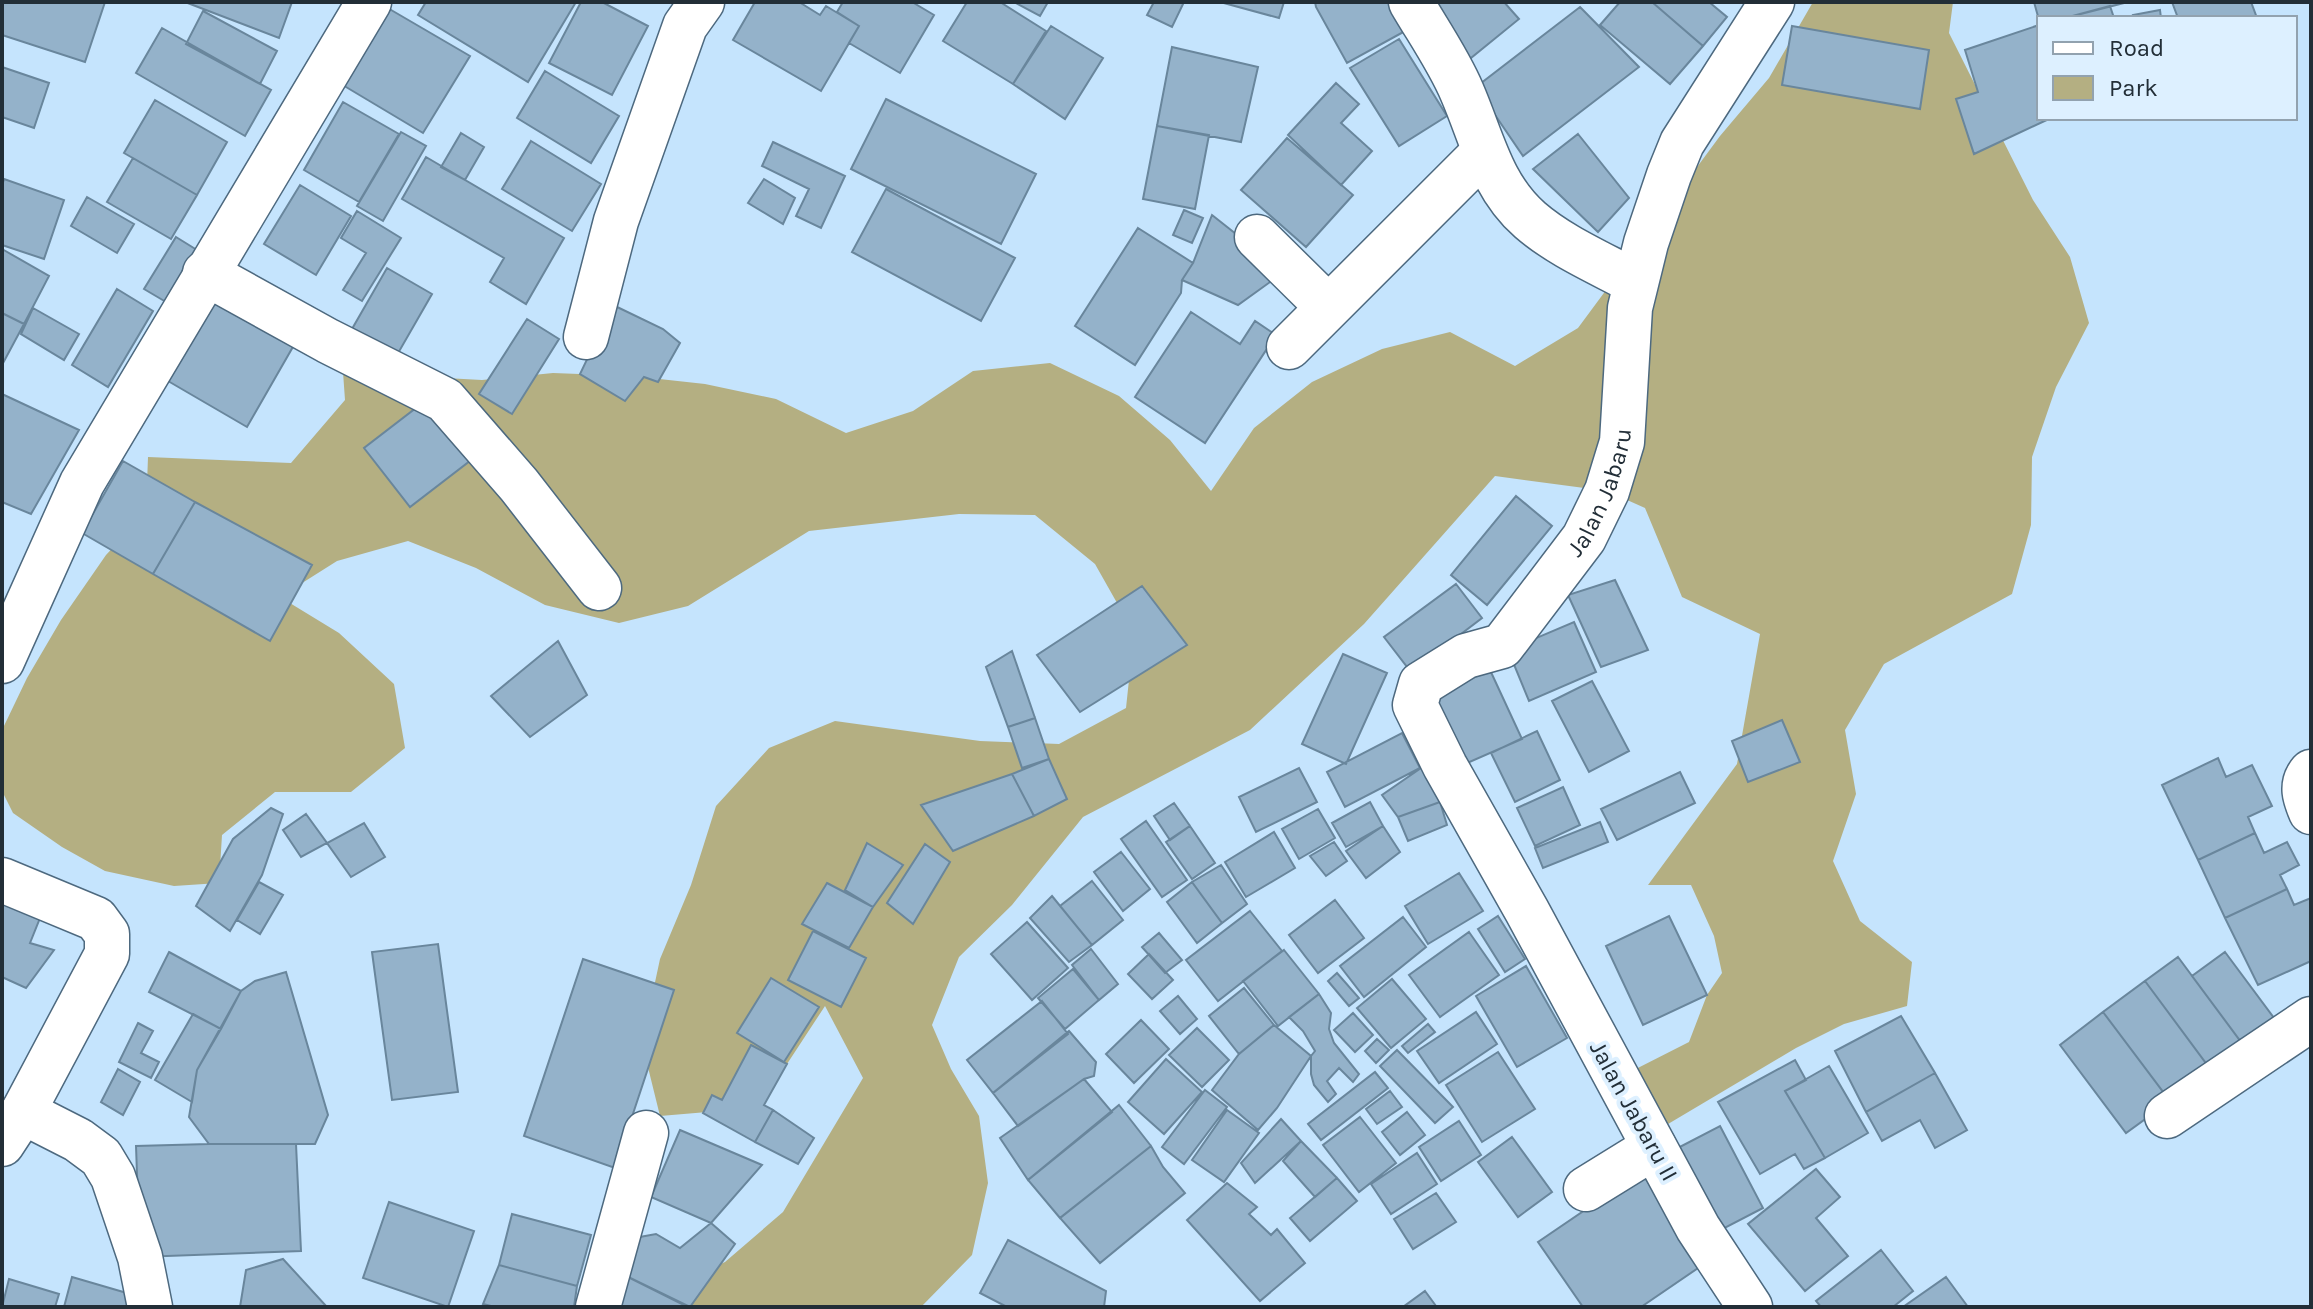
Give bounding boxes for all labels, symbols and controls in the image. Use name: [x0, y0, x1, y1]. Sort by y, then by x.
legend: [2037, 16, 2297, 120]
text: Road: [2109, 34, 2164, 62]
text: Park: [2109, 74, 2158, 102]
street label: Jalan Jabaru: [1561, 428, 1637, 562]
street label: Jalan Jabaru II: [1584, 1036, 1684, 1186]

